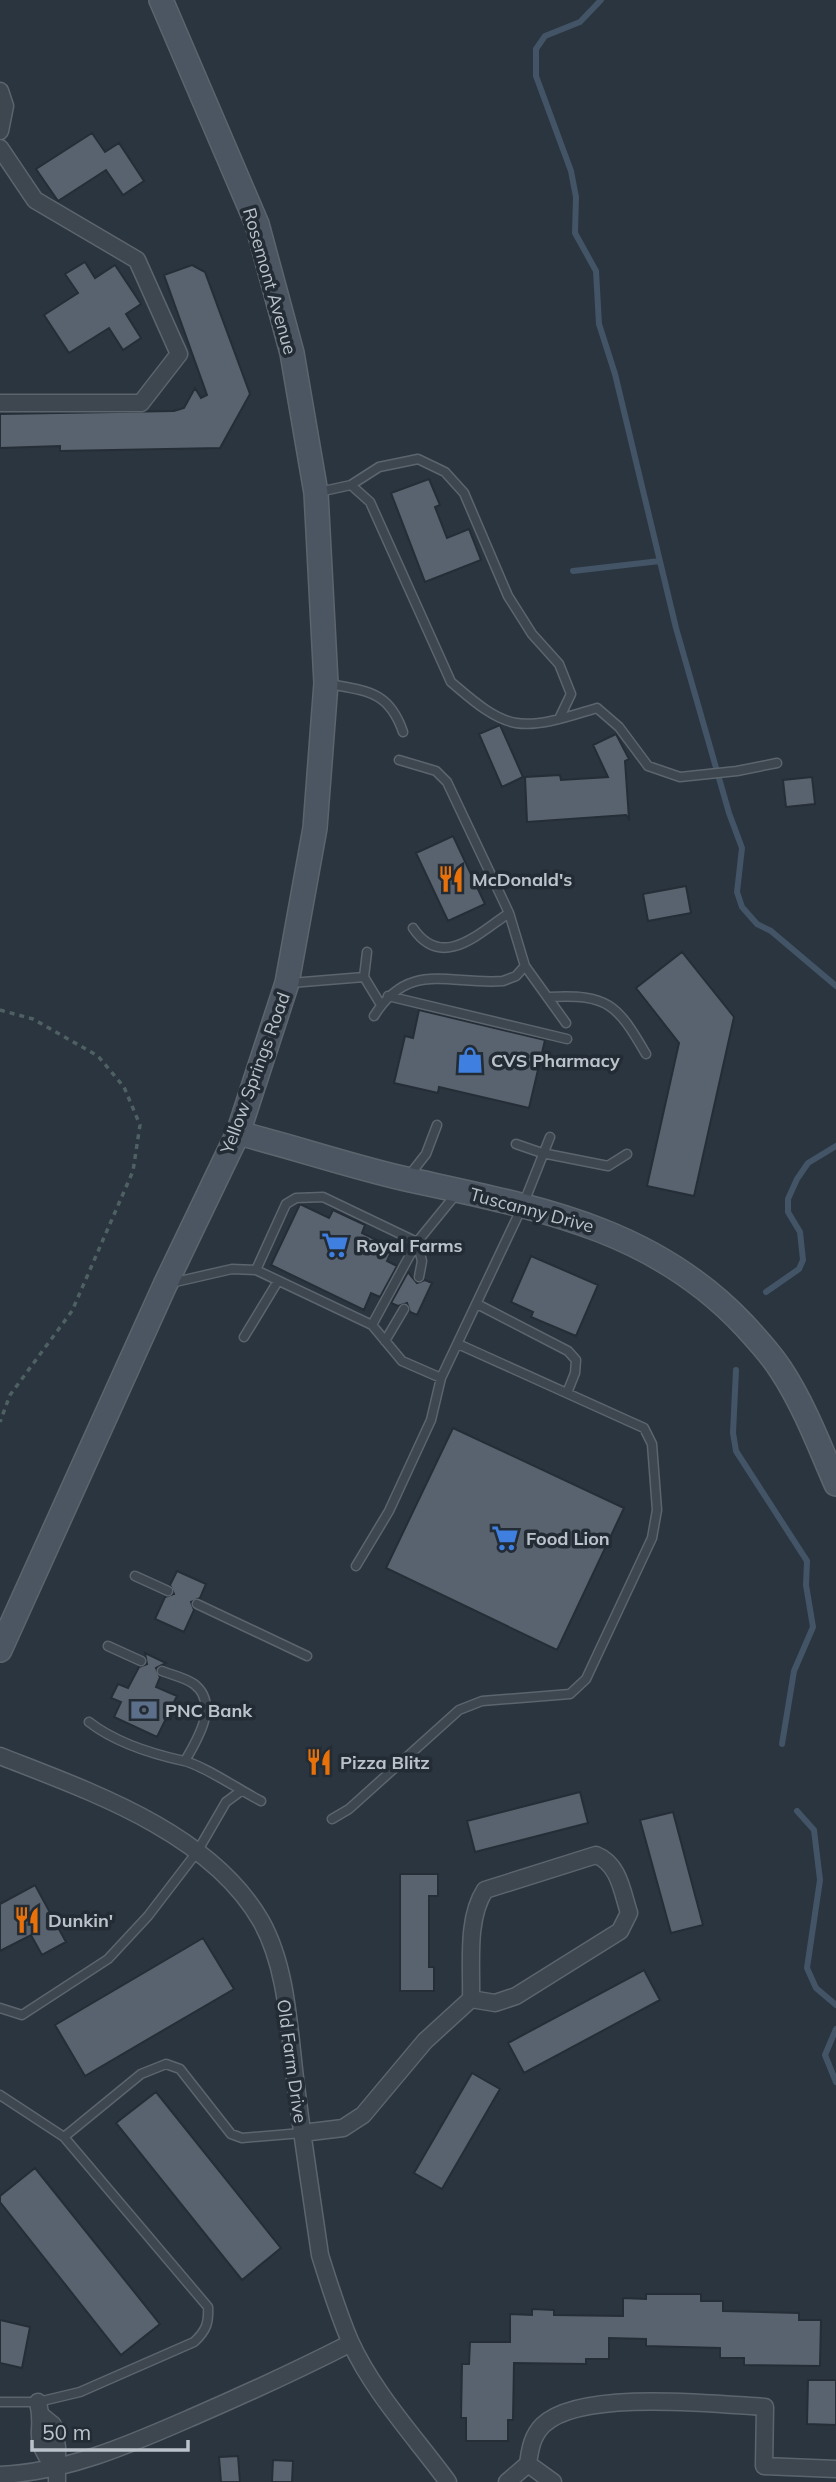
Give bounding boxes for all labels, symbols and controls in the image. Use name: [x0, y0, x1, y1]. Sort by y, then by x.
street label: Rosemont Avenue: [238, 205, 302, 357]
restaurant icon: McDonald's: [436, 864, 466, 894]
place label: McDonald's: [472, 868, 572, 891]
street label: Yellow Springs Road: [215, 989, 295, 1158]
shop icon: CVS Pharmacy: [455, 1045, 485, 1075]
place label: CVS Pharmacy: [491, 1049, 620, 1072]
street label: Tuscanny Drive: [468, 1182, 596, 1238]
supermarket icon: Royal Farms: [320, 1230, 350, 1260]
place label: Royal Farms: [356, 1234, 463, 1257]
supermarket icon: Food Lion: [490, 1523, 520, 1553]
place label: Food Lion: [526, 1527, 610, 1550]
bank icon: PNC Bank: [129, 1695, 159, 1725]
place label: PNC Bank: [165, 1699, 253, 1722]
restaurant icon: Pizza Blitz: [304, 1747, 334, 1777]
place label: Pizza Blitz: [340, 1751, 430, 1774]
restaurant icon: Dunkin': [12, 1905, 42, 1935]
place label: Dunkin': [48, 1909, 113, 1932]
street label: Old Farm Drive: [272, 1998, 312, 2124]
scale bar: [32, 2408, 187, 2452]
text: 50 m: [42, 2419, 91, 2445]

